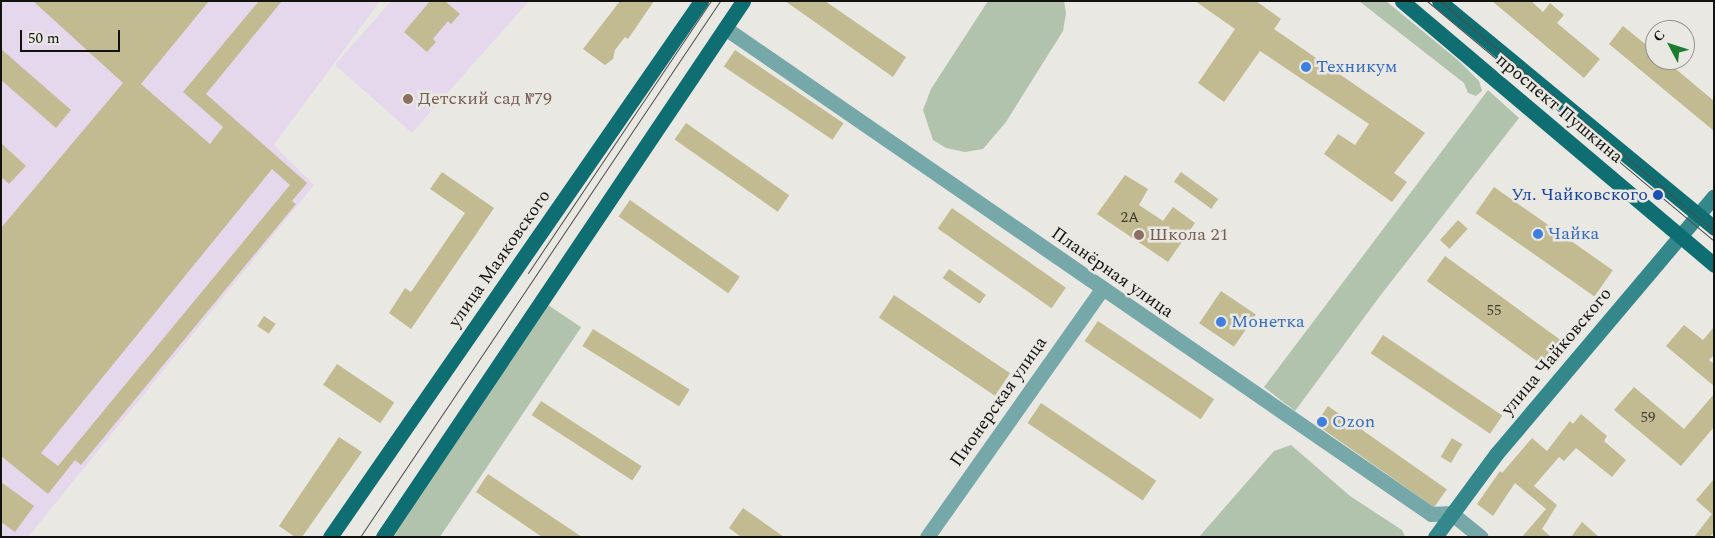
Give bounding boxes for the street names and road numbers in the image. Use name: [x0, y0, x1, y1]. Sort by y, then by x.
street label: проспект Пушкина: [1491, 50, 1627, 168]
street label: улица Маяковского: [444, 186, 556, 332]
street label: Планёрная улица: [1047, 223, 1177, 323]
street label: улица Чайковского: [1497, 284, 1617, 420]
street label: Пионерская улица: [946, 333, 1052, 471]

